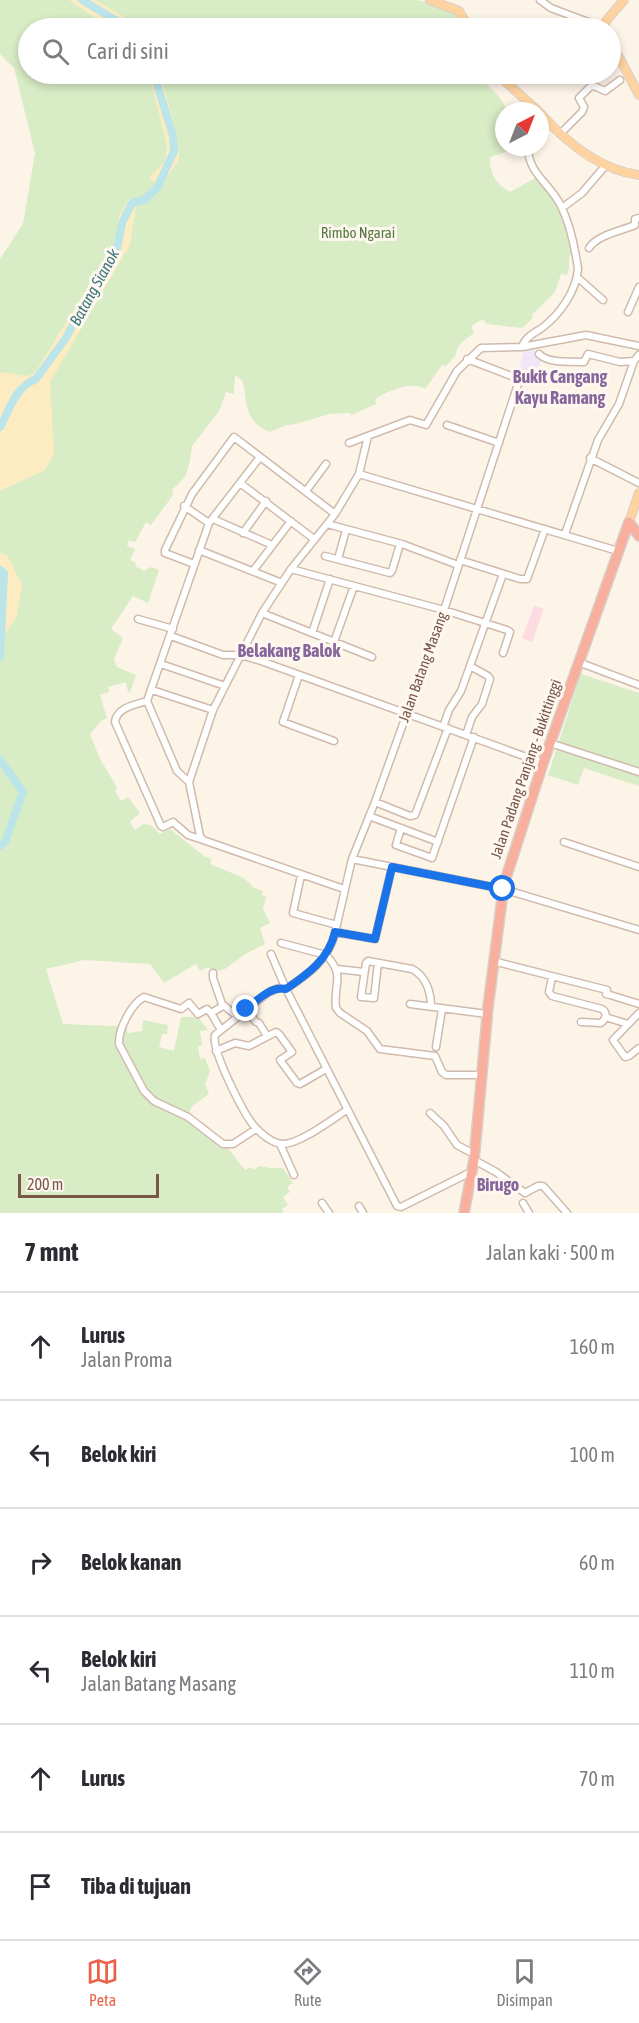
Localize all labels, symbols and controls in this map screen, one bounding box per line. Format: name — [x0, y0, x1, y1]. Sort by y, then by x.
search box — [18, 18, 621, 84]
icon: search — [39, 35, 72, 68]
text: Cari di sini — [87, 38, 169, 64]
north arrow — [495, 102, 549, 156]
park label: Rimbo Ngarai — [321, 224, 395, 241]
water label: Batang Sianok — [66, 245, 124, 329]
district label: Bukit Cangang Kayu Ramang — [513, 366, 607, 408]
street label: Jalan Batang Masang — [395, 609, 451, 724]
district label: Belakang Balok — [238, 640, 342, 661]
street label: Jalan Padang Panjang - Bukittinggi — [487, 677, 564, 861]
route start — [489, 875, 515, 901]
route end — [232, 995, 258, 1021]
scale bar — [18, 1171, 159, 1198]
district label: Birugo — [477, 1174, 519, 1195]
text: 200 m — [27, 1175, 63, 1193]
text: 7 mnt — [24, 1237, 79, 1267]
text: Jalan kaki · 500 m — [486, 1241, 615, 1264]
text: Lurus — [81, 1322, 125, 1348]
icon: ahead — [24, 1330, 57, 1363]
text: 160 m — [570, 1335, 615, 1358]
text: Jalan Proma — [81, 1348, 173, 1371]
icon: left — [24, 1438, 57, 1471]
text: Belok kiri — [81, 1441, 156, 1467]
text: 100 m — [570, 1443, 615, 1466]
icon: right — [24, 1546, 57, 1579]
text: Belok kanan — [81, 1549, 182, 1575]
text: 60 m — [579, 1551, 615, 1574]
text: Belok kiri — [81, 1646, 156, 1672]
icon: left — [24, 1654, 57, 1687]
text: 110 m — [570, 1659, 615, 1682]
text: Jalan Batang Masang — [81, 1672, 236, 1695]
icon: ahead — [24, 1762, 57, 1795]
text: Lurus — [81, 1765, 125, 1791]
text: 70 m — [579, 1767, 615, 1790]
icon: arrive — [24, 1870, 57, 1903]
text: Tiba di tujuan — [81, 1873, 191, 1899]
tab: Peta — [86, 1955, 119, 2009]
tab: Rute — [291, 1955, 324, 2009]
tab: Disimpan — [497, 1955, 553, 2009]

